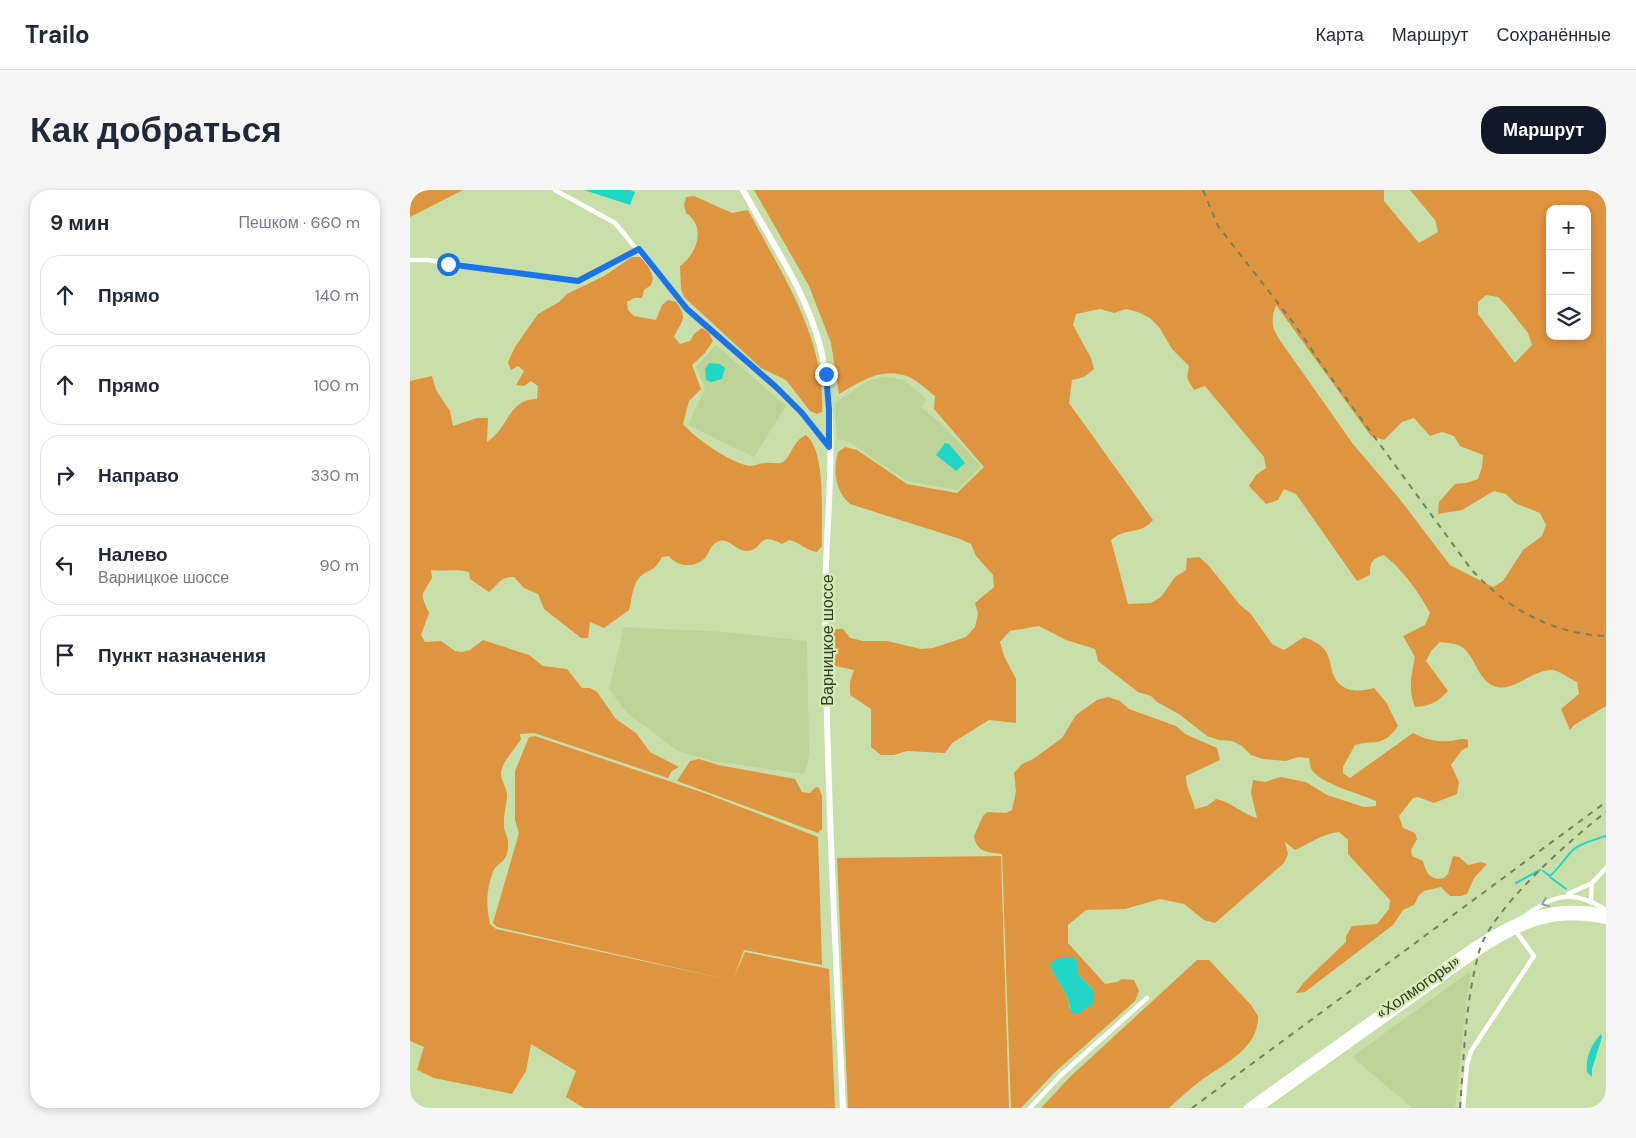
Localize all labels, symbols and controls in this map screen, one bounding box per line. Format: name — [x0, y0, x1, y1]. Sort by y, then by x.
text: Trailo — [25, 19, 90, 50]
text: Карта — [1316, 23, 1364, 47]
text: Маршрут — [1392, 23, 1468, 47]
text: Сохранённые — [1496, 23, 1611, 47]
button: Маршрут — [1481, 106, 1606, 154]
text: Как добраться — [30, 107, 282, 153]
map controls — [1546, 205, 1591, 340]
button: + — [1546, 205, 1591, 250]
text: 9 мин — [50, 209, 109, 237]
text: Пешком · 660 m — [238, 212, 360, 233]
button: − — [1546, 250, 1591, 295]
route start — [437, 253, 460, 276]
icon: ahead — [51, 281, 79, 309]
text: Прямо — [98, 283, 160, 308]
text: 140 m — [315, 285, 359, 306]
button: layers — [1546, 295, 1591, 340]
route end — [815, 363, 838, 386]
icon: ahead — [51, 371, 79, 399]
text: Прямо — [98, 373, 160, 398]
text: 100 m — [314, 375, 359, 396]
icon: right — [51, 461, 79, 489]
text: Направо — [98, 463, 179, 488]
text: 330 m — [311, 465, 359, 486]
text: Налево — [98, 542, 168, 567]
icon: left — [51, 551, 79, 579]
text: 90 m — [319, 555, 359, 576]
text: Варницкое шоссе — [98, 567, 229, 588]
street label: Варницкое шоссе — [817, 574, 838, 706]
icon: arrive — [51, 641, 79, 669]
text: Пункт назначения — [98, 643, 266, 668]
one-way arrow — [1541, 897, 1550, 908]
street label: «Холмогоры» — [1372, 950, 1464, 1024]

